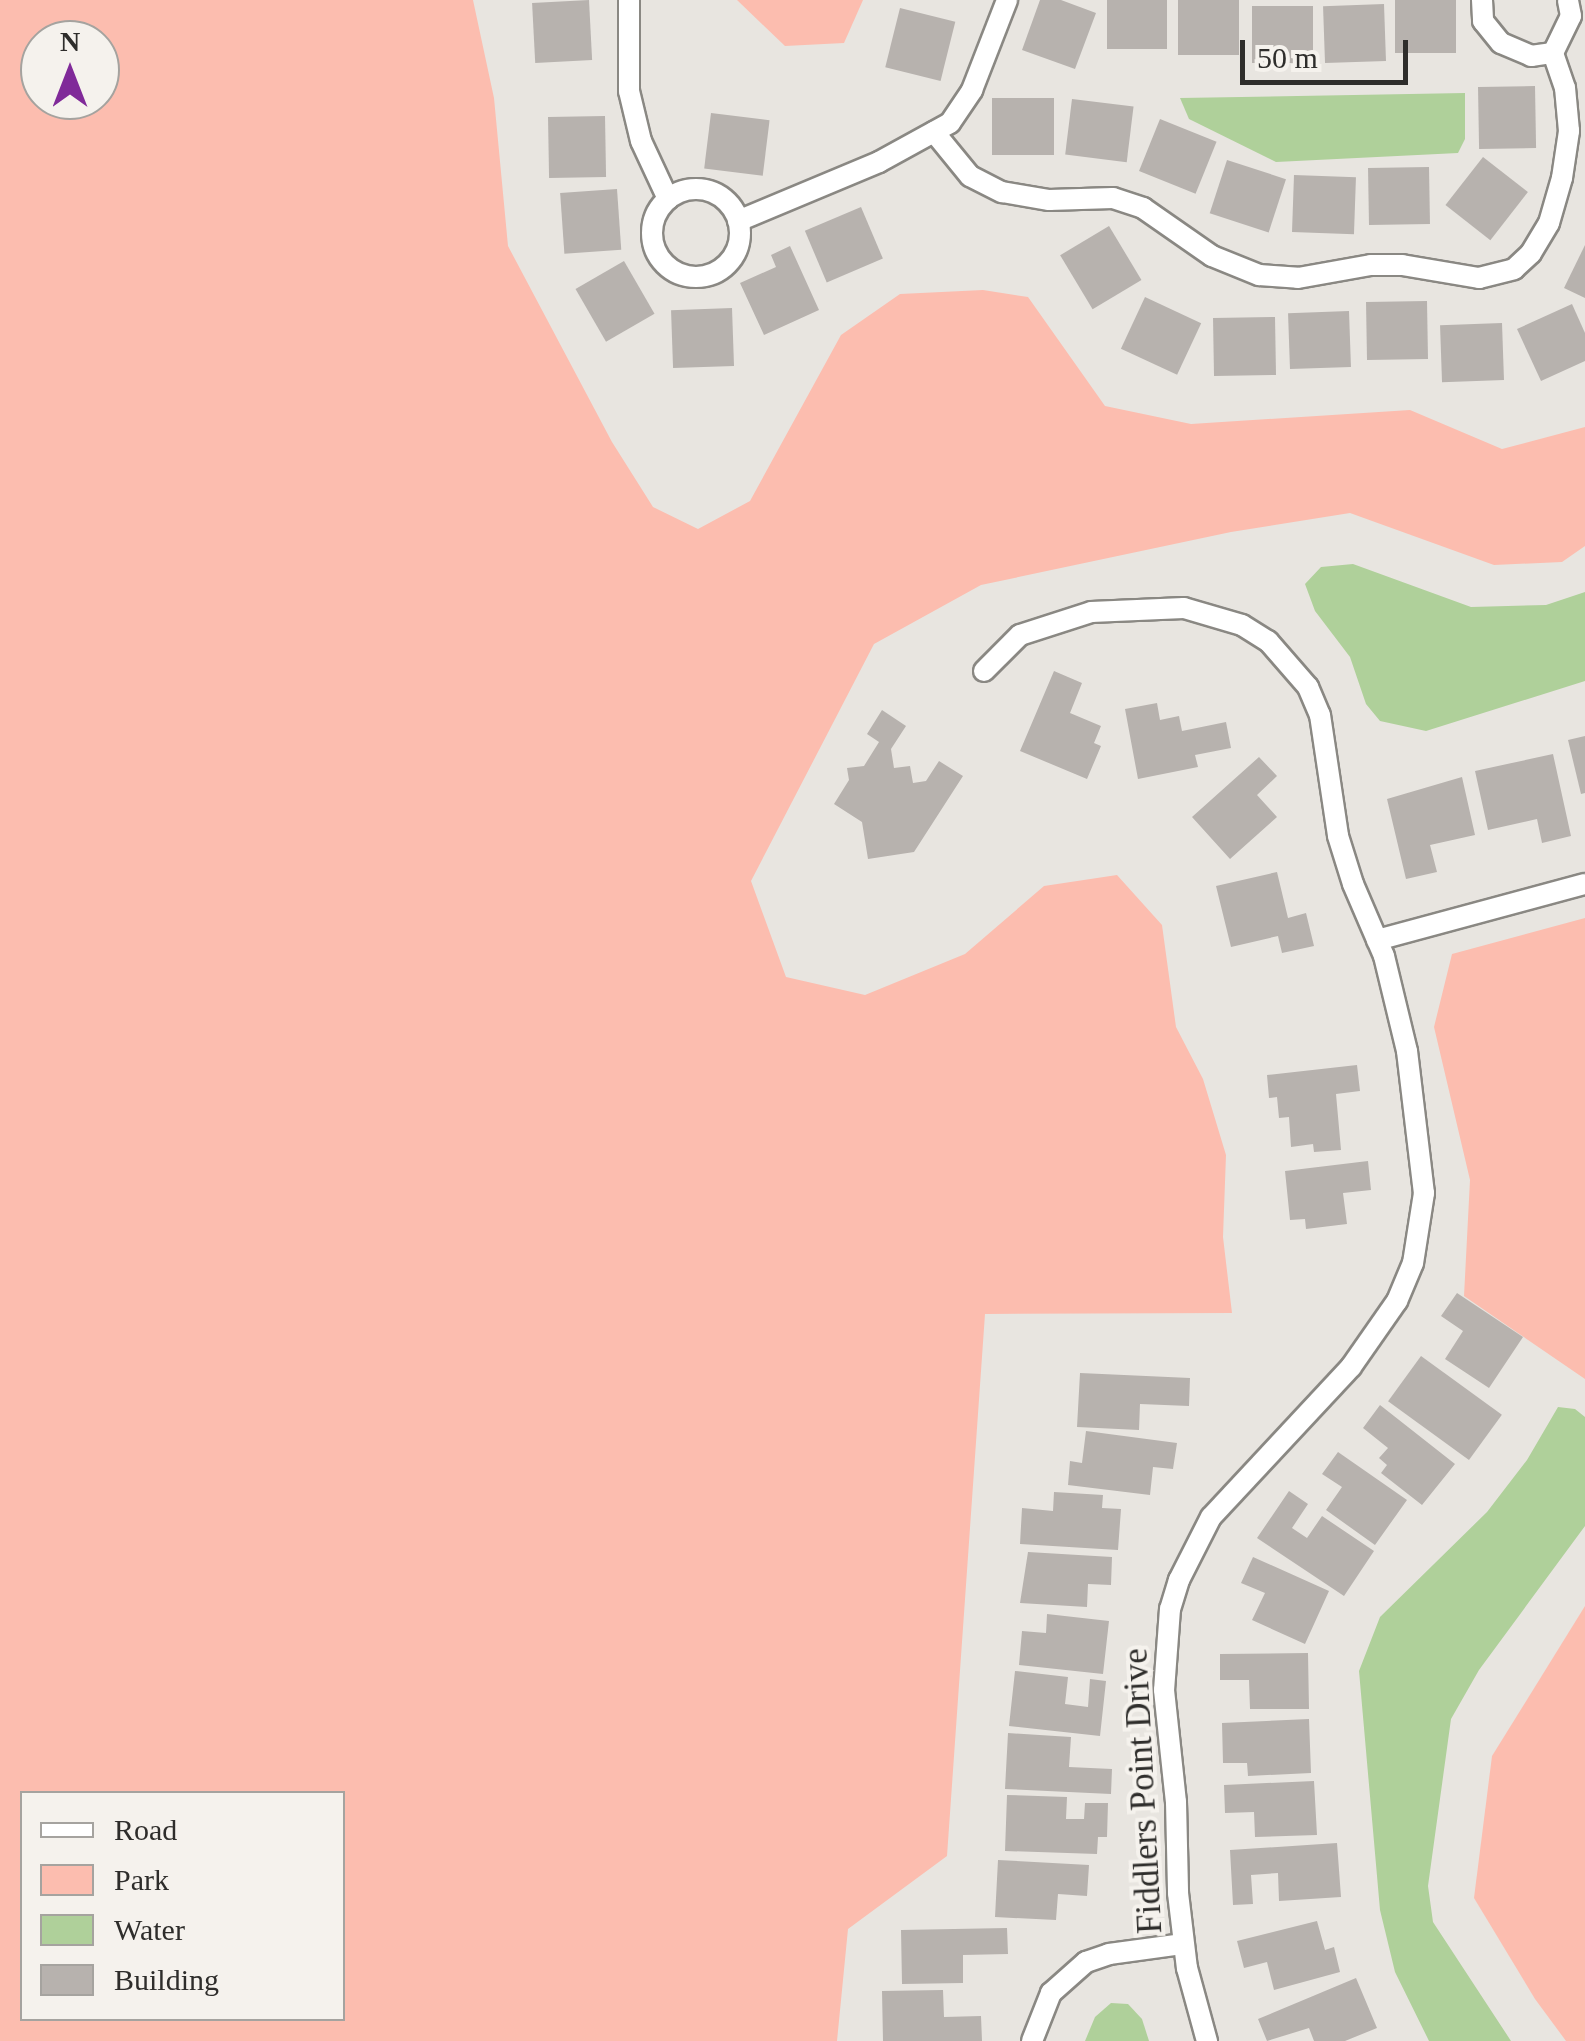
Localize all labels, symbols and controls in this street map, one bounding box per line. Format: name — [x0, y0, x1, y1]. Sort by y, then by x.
north arrow — [20, 20, 120, 120]
scale bar — [1245, 20, 1412, 82]
text: N — [60, 26, 80, 57]
text: 50 m — [1257, 41, 1318, 74]
street label: Fiddlers Point Drive — [1115, 1647, 1171, 1935]
legend — [20, 1791, 345, 2021]
text: Road — [114, 1813, 177, 1846]
text: Park — [114, 1863, 169, 1896]
text: Water — [114, 1913, 185, 1946]
text: Building — [114, 1963, 219, 1996]

